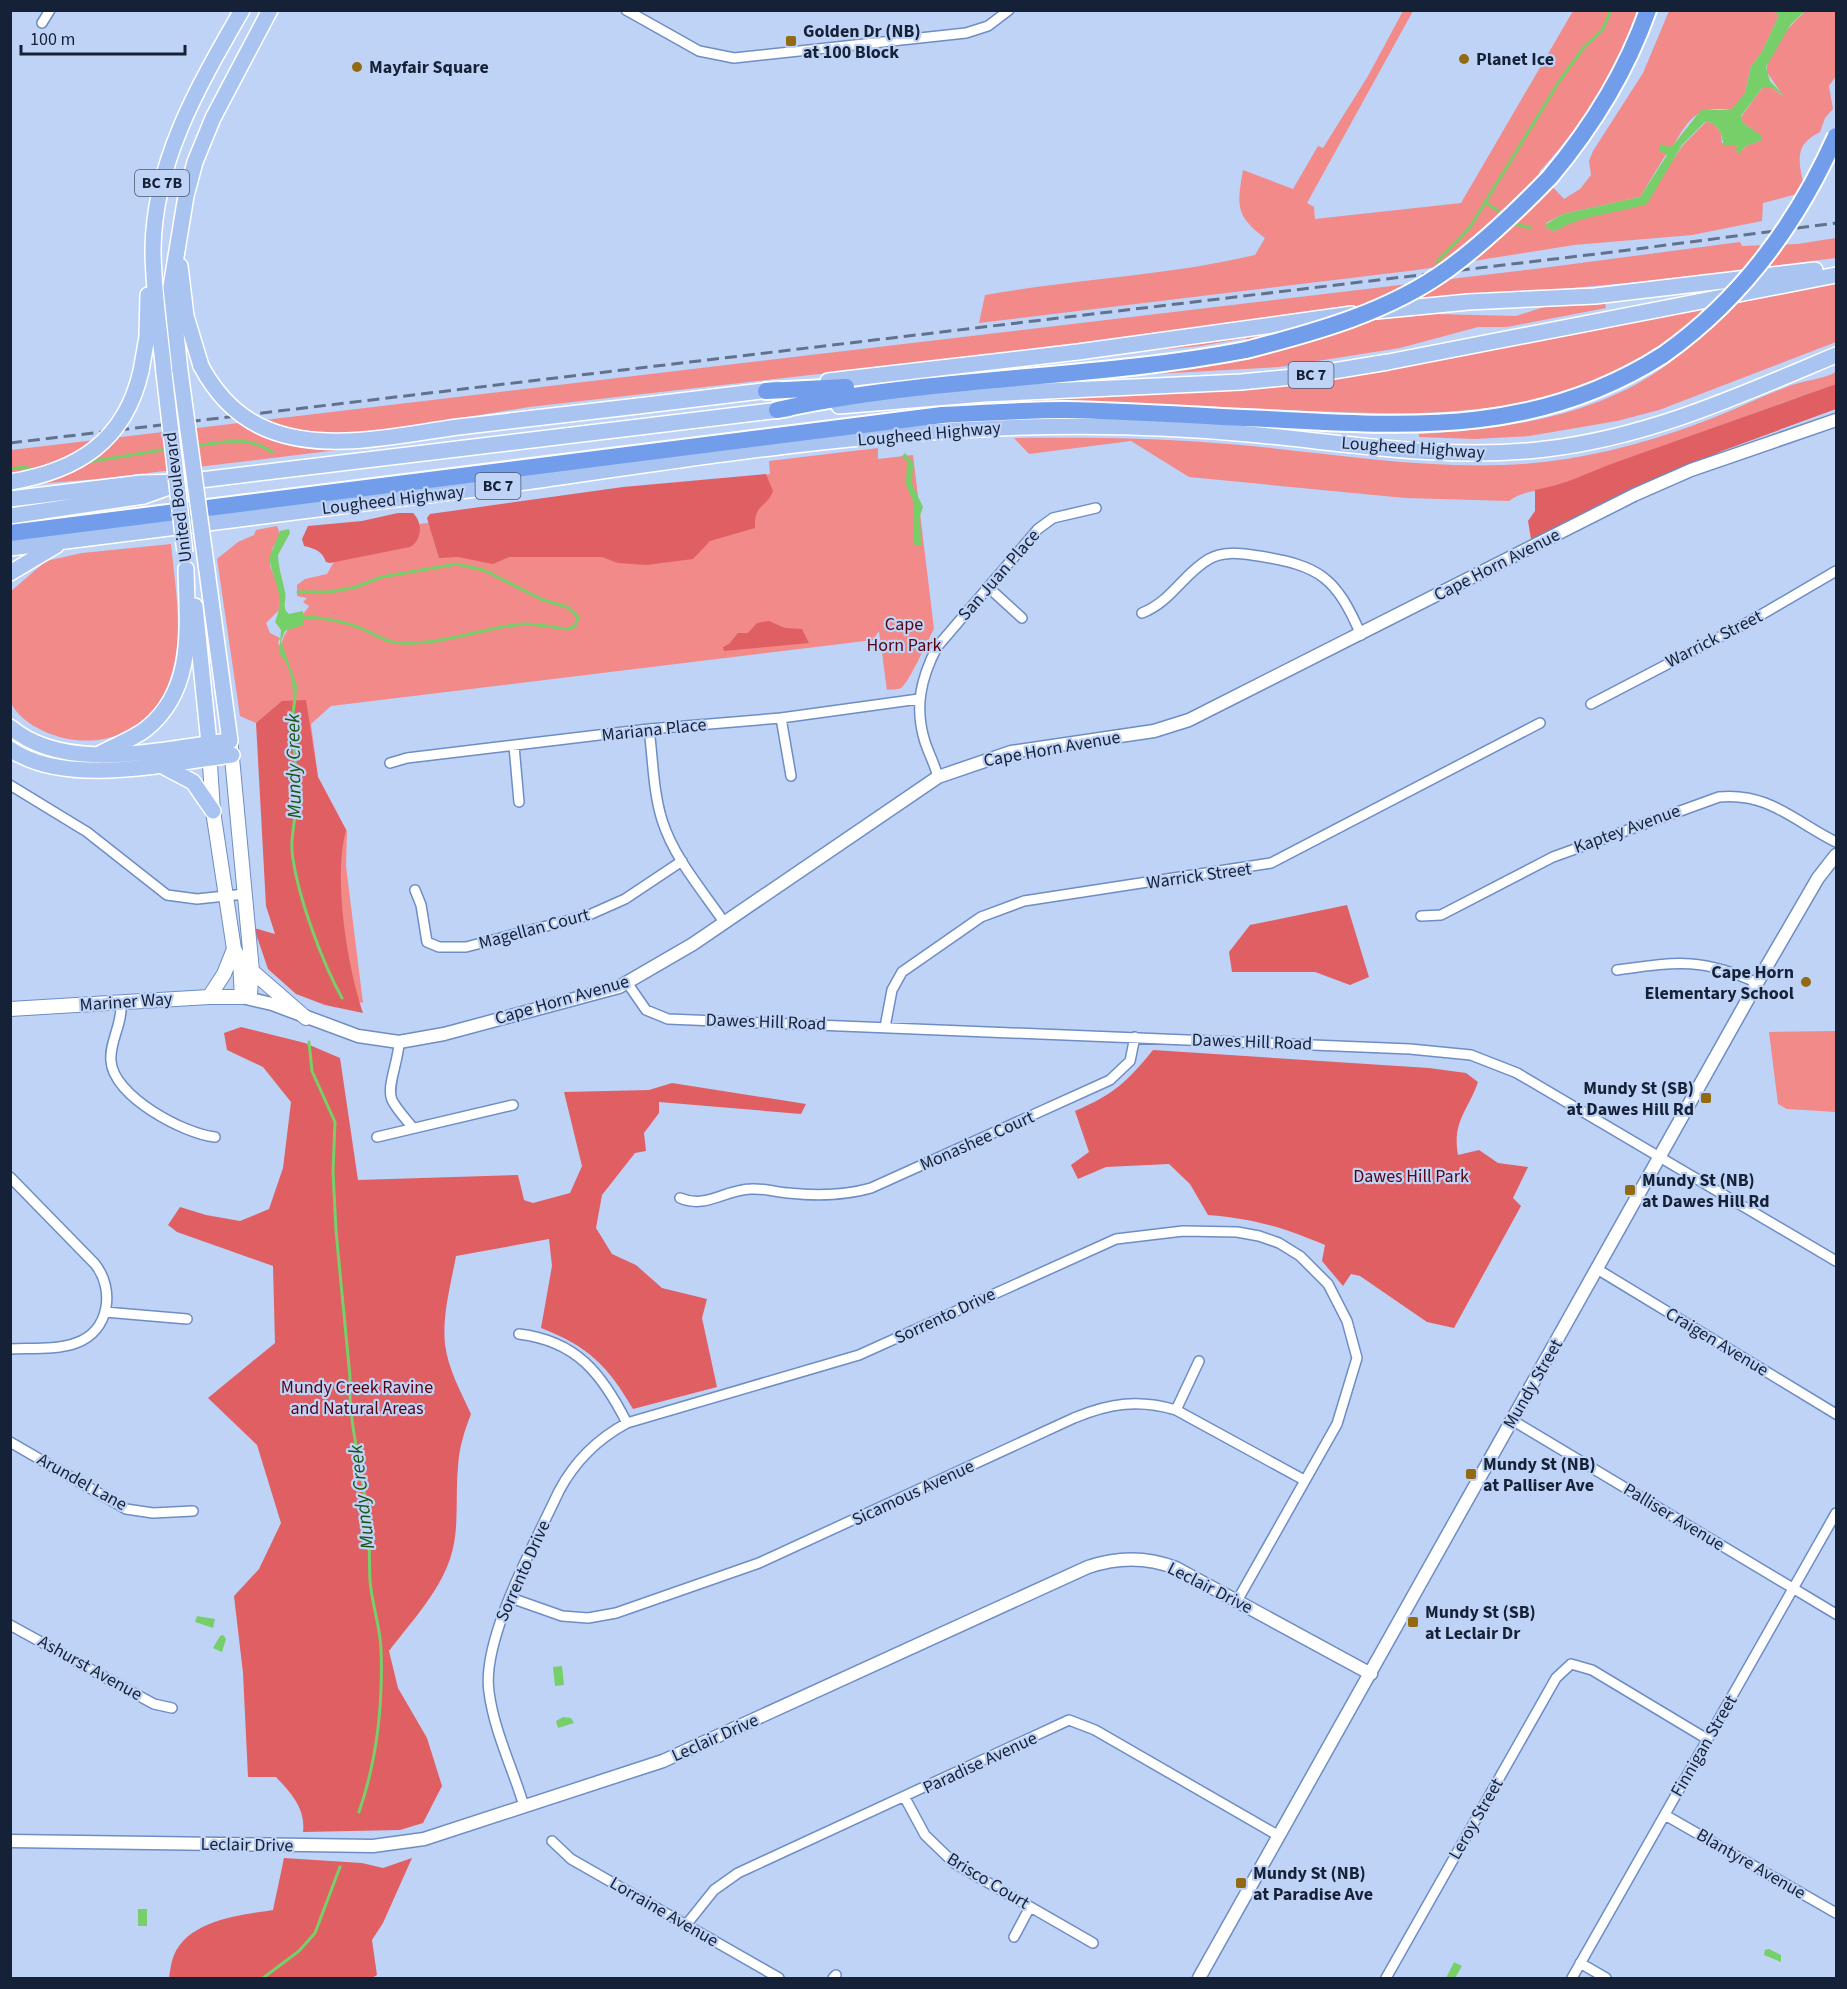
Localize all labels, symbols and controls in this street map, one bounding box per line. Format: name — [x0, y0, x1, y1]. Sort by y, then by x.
scale bar — [21, 18, 184, 56]
place label: Golden Dr (NB) at 100 Block — [803, 19, 921, 65]
text: 100 m — [30, 27, 75, 52]
marker: Golden Dr (NB) at 100 Block — [784, 34, 798, 48]
place label: Planet Ice — [1476, 47, 1554, 72]
marker: Planet Ice — [1457, 52, 1471, 66]
place label: Mayfair Square — [369, 55, 489, 80]
marker: Mayfair Square — [350, 60, 364, 74]
road number: BC 7B — [135, 170, 189, 196]
road number: BC 7 — [1288, 362, 1334, 388]
street label: Lougheed Highway — [856, 415, 1002, 453]
street label: United Boulevard — [158, 430, 198, 564]
street label: Lougheed Highway — [1340, 431, 1486, 466]
road number: BC 7 — [476, 473, 520, 499]
street label: Lougheed Highway — [320, 479, 466, 521]
street label: Cape Horn Avenue — [1430, 522, 1564, 608]
street label: San Juan Place — [952, 524, 1046, 626]
street label: Warrick Street — [1661, 604, 1767, 674]
park label: Cape Horn Park — [867, 612, 942, 658]
street label: Mariana Place — [600, 712, 708, 748]
water label: Mundy Creek — [279, 713, 309, 819]
street label: Cape Horn Avenue — [982, 725, 1122, 773]
street label: Kaptey Avenue — [1570, 798, 1684, 860]
street label: Warrick Street — [1145, 856, 1253, 896]
street label: Magellan Court — [476, 902, 592, 956]
place label: Cape Horn Elementary School — [1644, 960, 1794, 1006]
street label: Cape Horn Avenue — [492, 969, 632, 1031]
marker: Cape Horn Elementary School — [1799, 975, 1813, 989]
street label: Mariner Way — [79, 986, 174, 1018]
street label: Dawes Hill Road — [705, 1007, 827, 1037]
street label: Dawes Hill Road — [1191, 1027, 1313, 1057]
place label: Mundy St (SB) at Dawes Hill Rd — [1567, 1076, 1694, 1122]
marker: Mundy St (SB) at Dawes Hill Rd — [1699, 1091, 1713, 1105]
street label: Monashee Court — [916, 1105, 1038, 1177]
park label: Dawes Hill Park — [1353, 1164, 1469, 1189]
place label: Mundy St (NB) at Dawes Hill Rd — [1642, 1168, 1769, 1214]
marker: Mundy St (NB) at Dawes Hill Rd — [1623, 1183, 1637, 1197]
street label: Sorrento Drive — [890, 1282, 1000, 1350]
street label: Craigen Avenue — [1661, 1301, 1773, 1383]
street label: Mundy Street — [1497, 1335, 1569, 1433]
park label: Mundy Creek Ravine and Natural Areas — [281, 1375, 433, 1421]
water label: Mundy Creek — [342, 1443, 382, 1551]
street label: Arundel Lane — [32, 1447, 132, 1517]
place label: Mundy St (NB) at Palliser Ave — [1483, 1452, 1596, 1498]
street label: Sicamous Avenue — [848, 1454, 978, 1532]
marker: Mundy St (NB) at Palliser Ave — [1464, 1467, 1478, 1481]
street label: Palliser Avenue — [1619, 1477, 1729, 1557]
street label: Sorrento Drive — [489, 1516, 557, 1626]
street label: Leclair Drive — [1163, 1556, 1257, 1620]
place label: Mundy St (SB) at Leclair Dr — [1425, 1600, 1536, 1646]
marker: Mundy St (SB) at Leclair Dr — [1406, 1615, 1420, 1629]
street label: Ashurst Avenue — [33, 1629, 147, 1707]
street label: Finnigan Street — [1665, 1690, 1743, 1802]
street label: Leclair Drive — [668, 1708, 762, 1768]
street label: Paradise Avenue — [919, 1726, 1041, 1800]
street label: Leroy Street — [1443, 1774, 1509, 1864]
street label: Blantyre Avenue — [1692, 1823, 1810, 1906]
street label: Leclair Drive — [200, 1832, 294, 1858]
street label: Brisco Court — [942, 1847, 1034, 1915]
place label: Mundy St (NB) at Paradise Ave — [1253, 1861, 1373, 1907]
street label: Lorraine Avenue — [605, 1871, 723, 1953]
marker: Mundy St (NB) at Paradise Ave — [1234, 1876, 1248, 1890]

